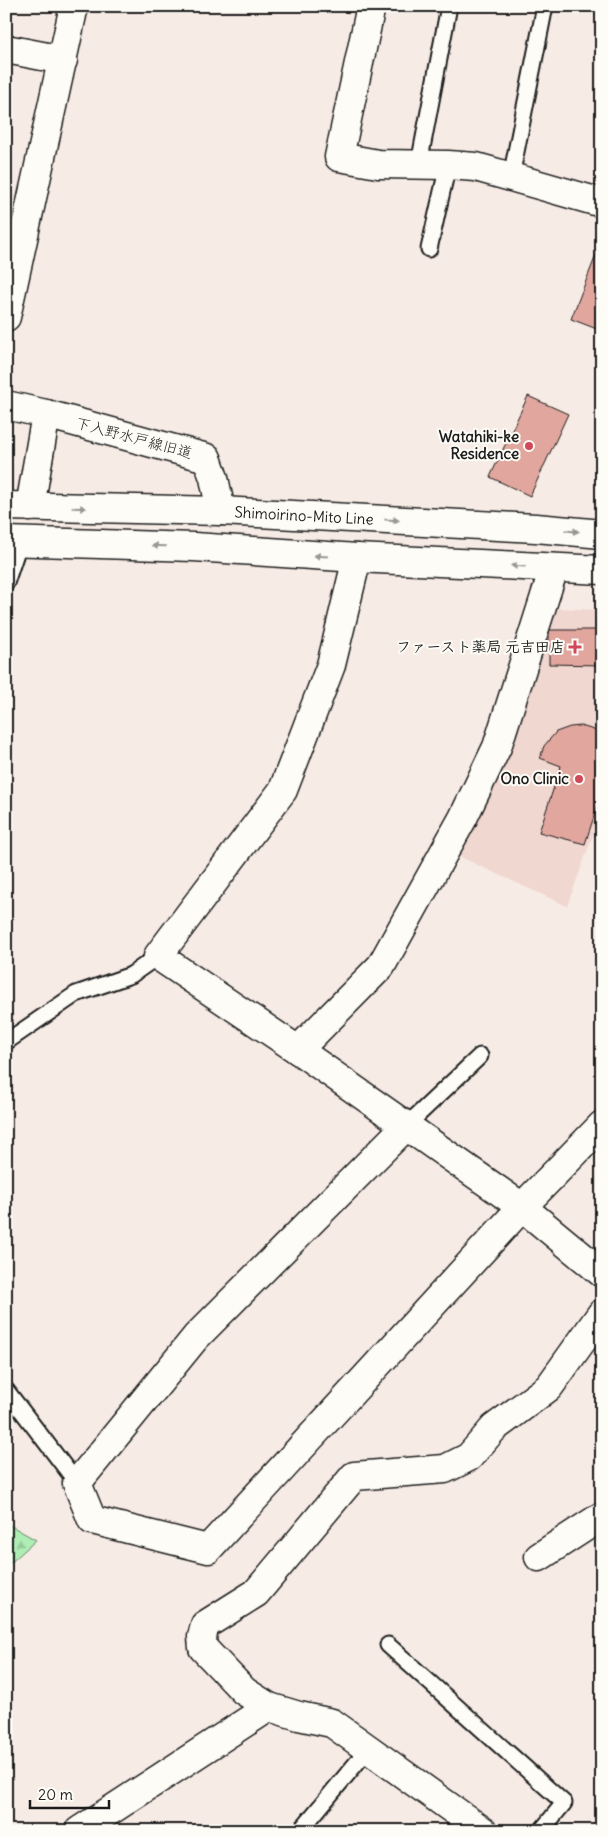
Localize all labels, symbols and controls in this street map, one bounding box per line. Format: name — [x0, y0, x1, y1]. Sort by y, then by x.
street label: 下入野水戸線旧道 — [74, 413, 195, 462]
place label: Watahiki-ke Residence — [439, 427, 519, 463]
marker: Watahiki-ke Residence — [523, 440, 535, 452]
street label: Shimoirino-Mito Line — [234, 502, 374, 529]
one-way arrow — [71, 504, 87, 512]
one-way arrow — [384, 517, 400, 525]
one-way arrow — [564, 528, 580, 536]
one-way arrow — [150, 542, 166, 550]
one-way arrow — [313, 551, 329, 559]
one-way arrow — [510, 562, 526, 570]
place label: ファースト薬局 元吉田店 — [396, 637, 565, 656]
marker: ファースト薬局 元吉田店 — [569, 641, 581, 653]
place label: Ono Clinic — [500, 769, 569, 788]
marker: Ono Clinic — [573, 773, 585, 785]
scale bar — [30, 1777, 109, 1809]
text: 20 m — [38, 1785, 73, 1804]

